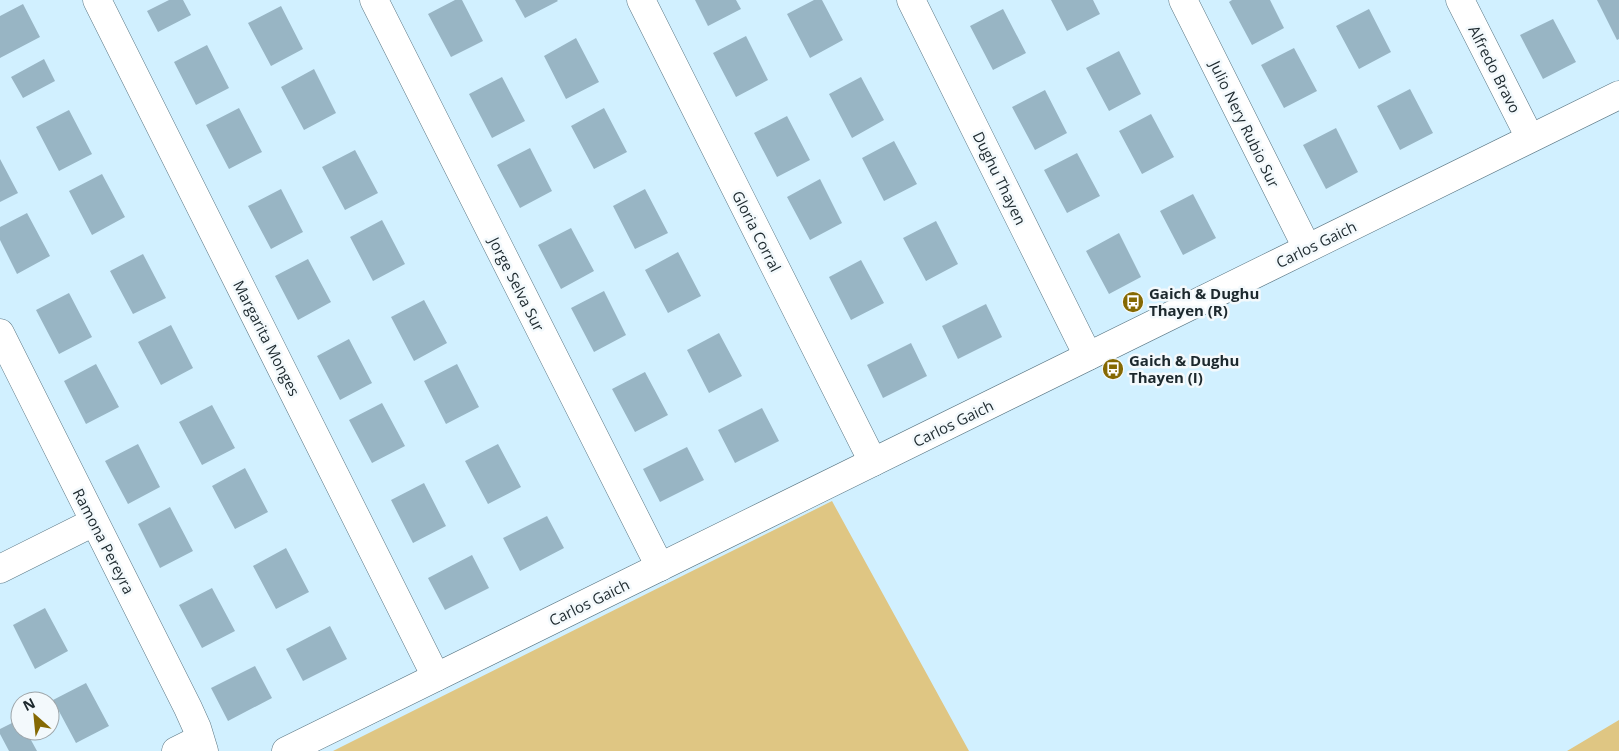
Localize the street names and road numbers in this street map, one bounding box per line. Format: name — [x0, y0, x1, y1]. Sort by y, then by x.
street label: Alfredo Bravo — [1464, 22, 1526, 116]
street label: Julio Nery Rubio Sur — [1205, 55, 1284, 191]
street label: Dughu Thayen — [969, 128, 1031, 228]
street label: Gloria Corral — [728, 187, 786, 275]
street label: Carlos Gaich — [1272, 216, 1360, 272]
street label: Jorge Selva Sur — [484, 232, 549, 335]
street label: Margarita Monges — [229, 277, 305, 399]
street label: Carlos Gaich — [909, 395, 997, 451]
street label: Ramona Pereyra — [69, 485, 139, 597]
street label: Carlos Gaich — [545, 574, 633, 630]

